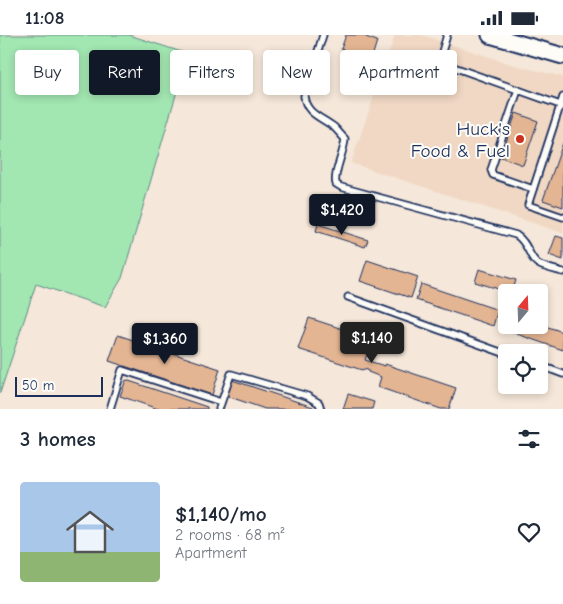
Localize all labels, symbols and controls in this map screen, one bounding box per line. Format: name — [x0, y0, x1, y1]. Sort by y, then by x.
text: 11:08 — [25, 7, 64, 29]
chip: Buy — [15, 50, 79, 95]
chip: Rent — [89, 50, 160, 95]
chip: Filters — [170, 50, 253, 95]
chip: New — [263, 50, 330, 95]
chip: Apartment — [340, 50, 457, 95]
place label: Huck's Food & Fuel — [411, 118, 510, 162]
marker: Huck's Food & Fuel — [514, 133, 526, 145]
pin: $1,420 — [301, 193, 383, 236]
text: $1,420 — [320, 201, 364, 219]
north arrow — [498, 284, 548, 334]
map controls — [498, 284, 548, 394]
pin: $1,140 — [331, 321, 413, 364]
pin: $1,360 — [124, 323, 206, 365]
text: $1,140 — [351, 329, 393, 347]
text: $1,360 — [143, 330, 187, 348]
button: locate — [498, 344, 548, 394]
scale bar — [15, 374, 102, 397]
text: 50 m — [22, 377, 54, 394]
icon: filters — [515, 425, 543, 453]
text: 3 homes — [20, 427, 96, 451]
icon: home — [60, 502, 120, 562]
text: $1,140/mo — [175, 502, 267, 526]
icon: heart — [515, 518, 543, 546]
text: 2 rooms · 68 m² — [175, 526, 285, 544]
text: Apartment — [175, 544, 247, 562]

